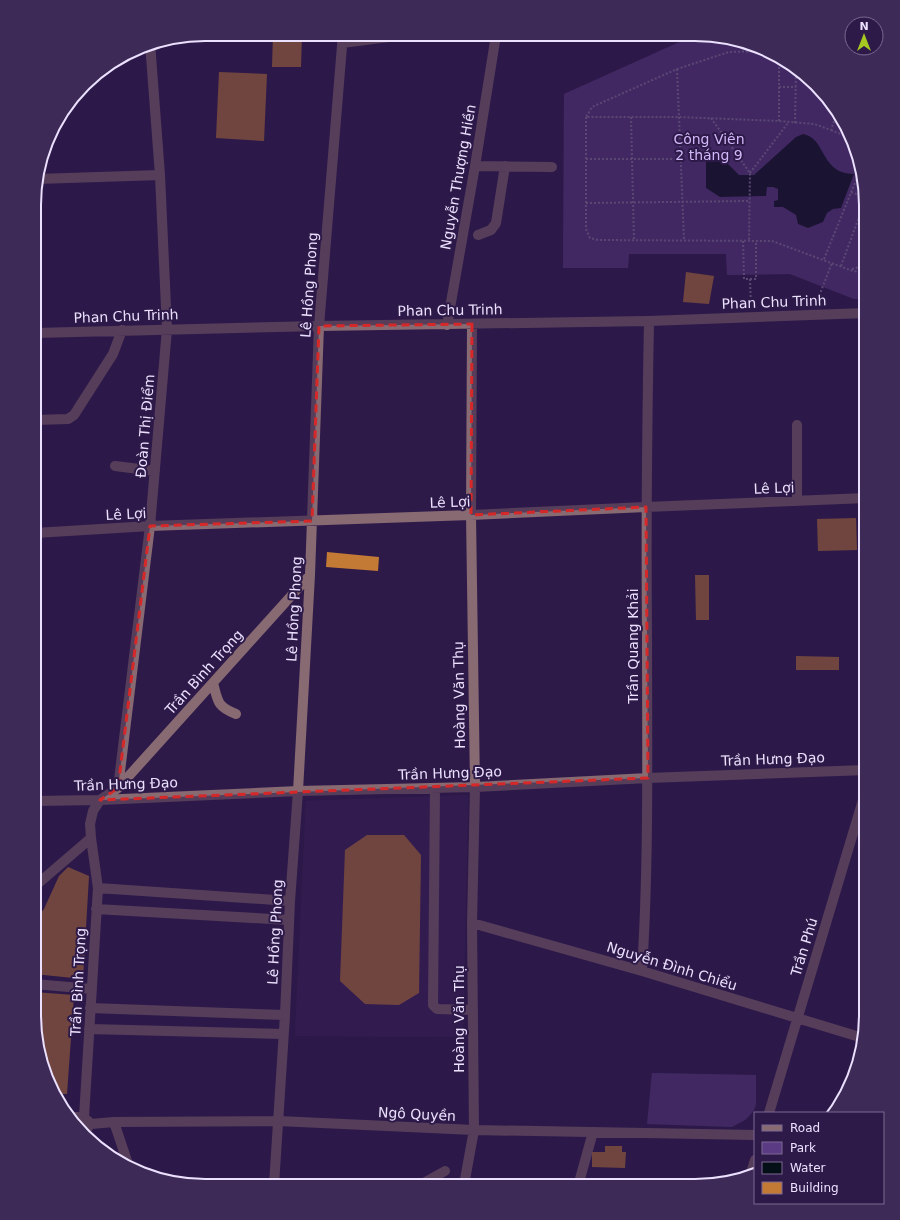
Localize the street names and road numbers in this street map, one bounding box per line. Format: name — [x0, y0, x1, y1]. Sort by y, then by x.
street label: Nguyễn Thượng Hiền — [437, 103, 479, 251]
street label: Lê Hồng Phong — [297, 232, 321, 338]
street label: Phan Chu Trinh — [721, 292, 827, 312]
street label: Phan Chu Trinh — [397, 301, 503, 319]
street label: Phan Chu Trinh — [73, 306, 179, 326]
street label: Đoàn Thị Điểm — [132, 373, 158, 479]
street label: Lê Lợi — [753, 479, 795, 497]
street label: Lê Lợi — [429, 493, 471, 511]
street label: Lê Lợi — [105, 505, 147, 523]
street label: Lê Hồng Phong — [283, 556, 305, 662]
street label: Trần Quang Khải — [625, 588, 641, 705]
street label: Trần Bình Trọng — [161, 626, 246, 718]
street label: Hoàng Văn Thụ — [450, 641, 468, 749]
street label: Trần Hưng Đạo — [720, 749, 825, 769]
street label: Trần Hưng Đạo — [397, 763, 502, 783]
street label: Trần Hưng Đạo — [73, 774, 178, 794]
street label: Lê Hồng Phong — [264, 879, 286, 985]
street label: Trần Phú — [787, 916, 820, 979]
street label: Trần Bình Trọng — [67, 927, 89, 1038]
street label: Nguyễn Đình Chiểu — [605, 939, 739, 993]
street label: Hoàng Văn Thụ — [451, 965, 467, 1073]
street label: Ngô Quyền — [378, 1104, 456, 1124]

